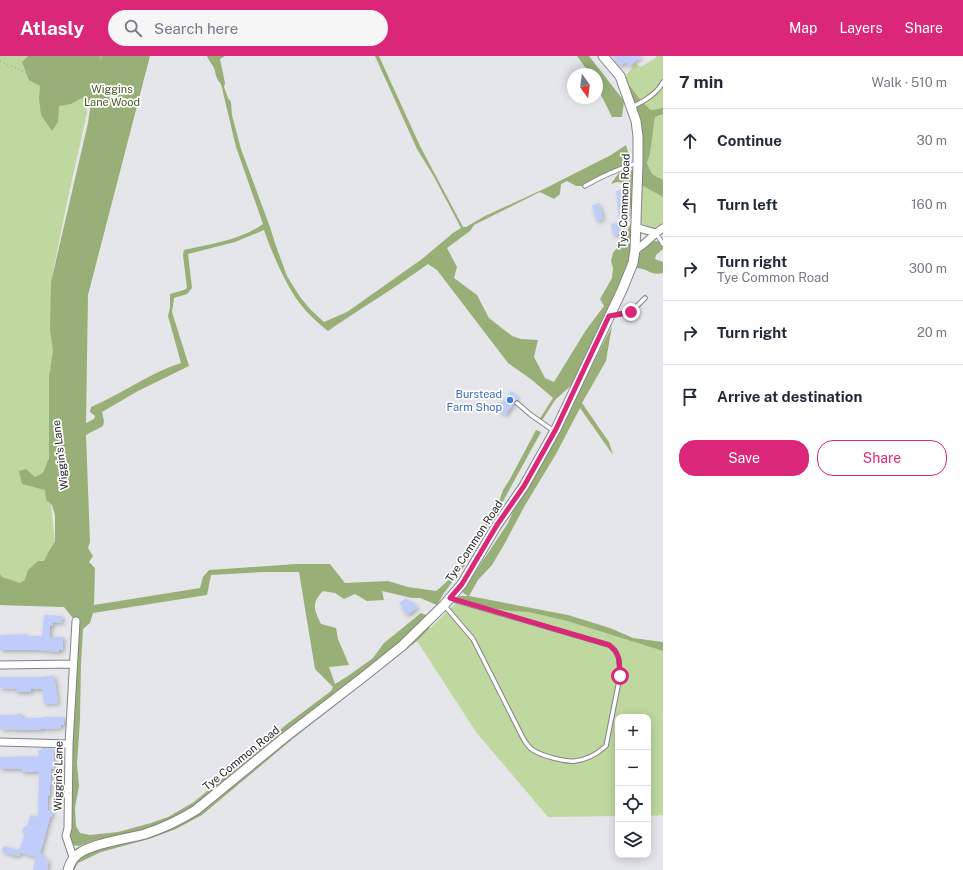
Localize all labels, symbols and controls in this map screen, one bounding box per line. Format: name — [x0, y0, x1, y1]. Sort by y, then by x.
search box — [108, 10, 388, 46]
text: Atlasly — [20, 17, 84, 39]
icon: search — [122, 17, 144, 39]
text: Search here — [154, 20, 238, 37]
text: Map — [789, 20, 817, 36]
text: Layers — [839, 20, 883, 36]
text: Share — [905, 20, 943, 36]
north arrow — [567, 68, 603, 104]
text: 7 min — [679, 72, 723, 92]
text: Walk · 510 m — [872, 75, 947, 90]
park label: Wiggins Lane Wood — [84, 83, 140, 108]
icon: ahead — [679, 130, 701, 152]
text: Continue — [717, 132, 782, 149]
text: 30 m — [917, 133, 947, 148]
street label: Tye Common Road — [616, 153, 632, 249]
icon: left — [679, 194, 701, 216]
text: Turn left — [717, 196, 778, 213]
text: 160 m — [911, 197, 947, 212]
text: Turn right — [717, 253, 787, 270]
icon: right — [679, 258, 701, 280]
text: 300 m — [909, 261, 947, 276]
text: Tye Common Road — [717, 270, 829, 285]
route end — [622, 303, 640, 321]
icon: right — [679, 322, 701, 344]
text: Turn right — [717, 324, 787, 341]
text: 20 m — [917, 325, 947, 340]
icon: arrive — [679, 386, 701, 408]
place label: Burstead Farm Shop — [447, 388, 502, 413]
text: Arrive at destination — [717, 388, 862, 405]
marker: Burstead Farm Shop — [505, 395, 515, 405]
street label: Wiggin's Lane — [50, 419, 70, 491]
button: Save — [679, 440, 809, 476]
button: Share — [817, 440, 947, 476]
street label: Tye Common Road — [443, 498, 505, 584]
route start — [611, 667, 629, 685]
map controls — [615, 714, 651, 858]
button: + — [615, 714, 651, 750]
street label: Tye Common Road — [200, 724, 282, 792]
street label: Wiggin's Lane — [51, 741, 65, 811]
button: − — [615, 750, 651, 786]
button: locate — [615, 786, 651, 822]
button: layers — [615, 822, 651, 858]

